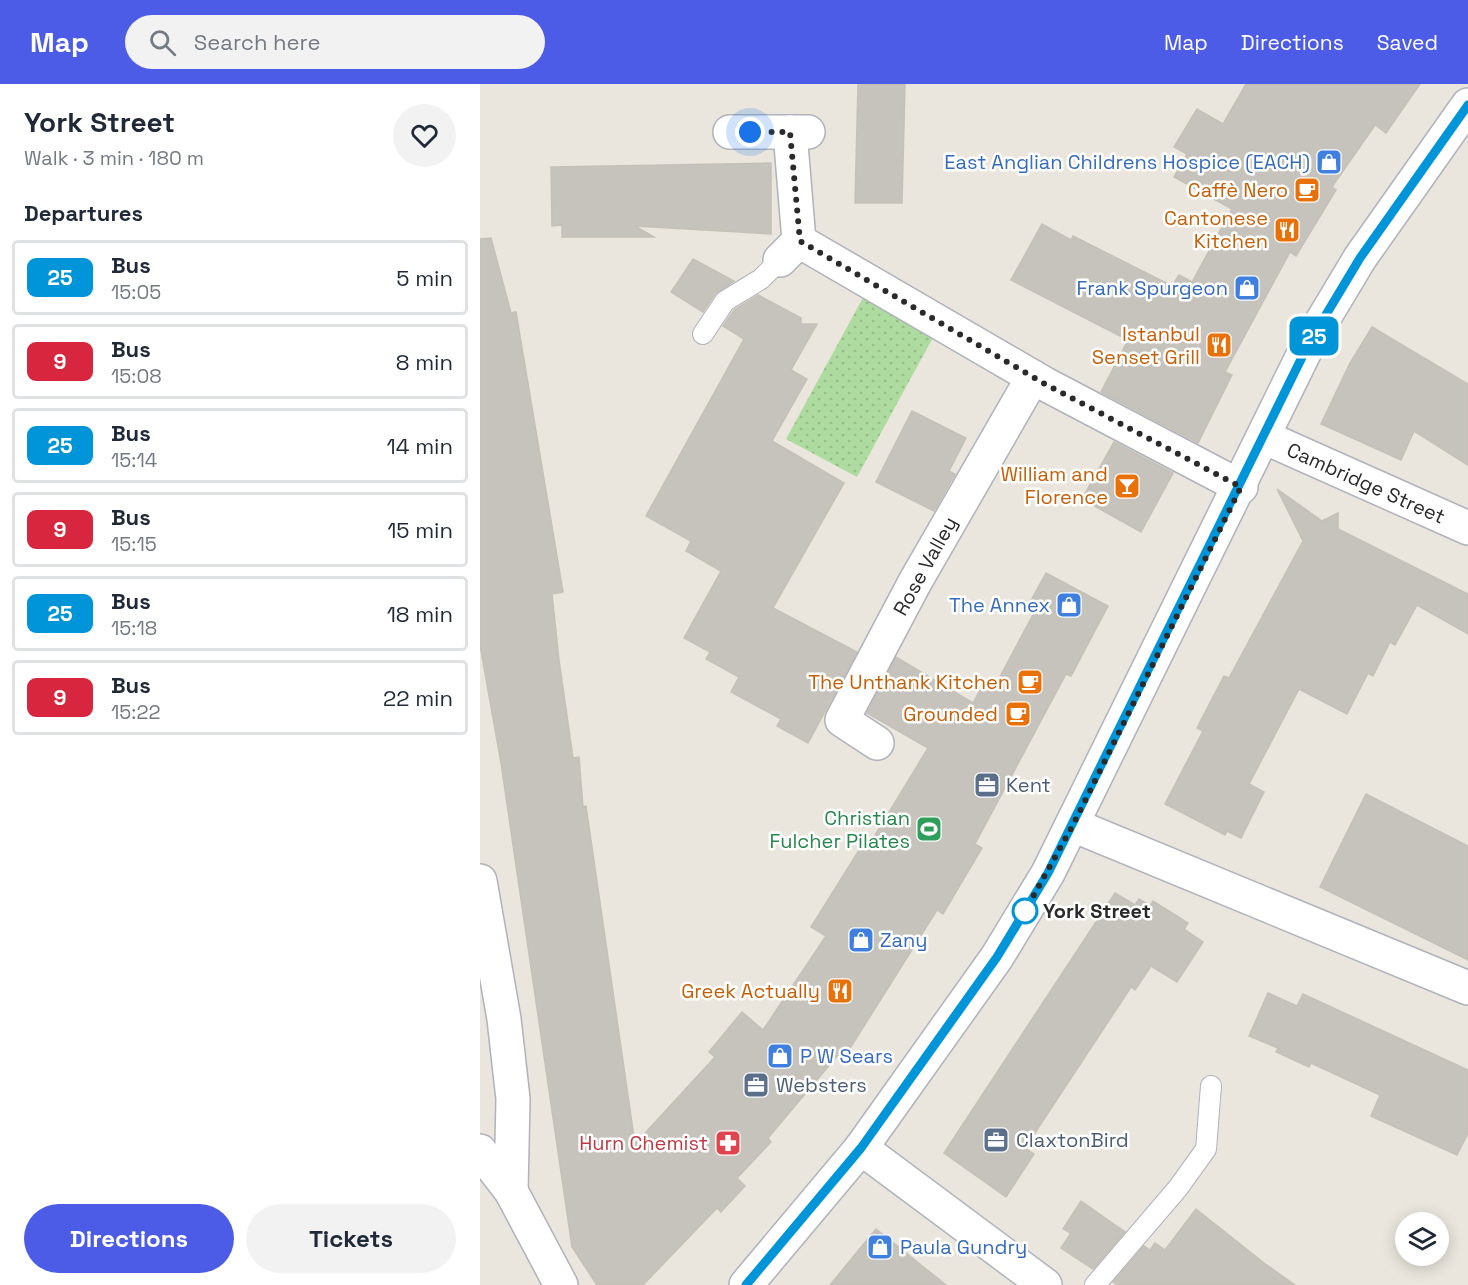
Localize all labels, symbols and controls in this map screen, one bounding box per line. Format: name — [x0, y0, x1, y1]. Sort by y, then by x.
search box — [125, 15, 545, 69]
text: Map — [30, 24, 89, 60]
icon: search — [146, 26, 179, 59]
text: Search here — [194, 28, 321, 56]
text: Map — [1164, 29, 1208, 56]
text: Directions — [1241, 29, 1344, 56]
text: Saved — [1377, 29, 1438, 56]
text: York Street — [24, 104, 175, 140]
button: heart — [393, 104, 456, 167]
your location — [735, 117, 765, 147]
text: Walk · 3 min · 180 m — [24, 145, 204, 171]
shop icon: East Anglian Childrens Hospice (EACH) — [1314, 147, 1344, 177]
place label: East Anglian Childrens Hospice (EACH) — [944, 149, 1310, 175]
cafe icon: Caffè Nero — [1292, 175, 1322, 205]
place label: Caffè Nero — [1188, 177, 1288, 203]
text: Departures — [24, 199, 143, 227]
place label: Cantonese Kitchen — [1164, 205, 1268, 254]
restaurant icon: Cantonese Kitchen — [1272, 215, 1302, 245]
text: Bus — [111, 251, 151, 279]
text: 25 — [47, 264, 73, 291]
text: 5 min — [396, 264, 453, 292]
shop icon: Frank Spurgeon — [1232, 273, 1262, 303]
place label: Frank Spurgeon — [1076, 275, 1228, 301]
text: 15:05 — [111, 279, 161, 305]
line badge: 25 — [1287, 316, 1341, 356]
place label: Istanbul Senset Grill — [1092, 321, 1200, 370]
text: 25 — [1301, 323, 1327, 350]
restaurant icon: Istanbul Senset Grill — [1204, 330, 1234, 360]
text: Bus — [111, 335, 151, 363]
text: 9 — [54, 348, 66, 375]
text: 8 min — [396, 348, 453, 376]
text: 15:08 — [111, 363, 162, 389]
text: Bus — [111, 419, 151, 447]
text: 25 — [47, 432, 73, 459]
text: 14 min — [387, 432, 453, 460]
street label: Cambridge Street — [1283, 436, 1449, 530]
text: 15:14 — [111, 447, 157, 473]
place label: William and Florence — [1000, 461, 1108, 510]
bar icon: William and Florence — [1112, 471, 1142, 501]
text: Bus — [111, 503, 151, 531]
street label: Rose Valley — [887, 512, 963, 620]
text: 9 — [54, 516, 66, 543]
text: 15 min — [387, 516, 453, 544]
text: 15:15 — [111, 531, 157, 557]
text: Bus — [111, 587, 151, 615]
shop icon: The Annex — [1054, 590, 1084, 620]
place label: The Annex — [949, 592, 1050, 618]
text: 25 — [47, 600, 73, 627]
text: 18 min — [387, 600, 453, 628]
text: 15:18 — [111, 615, 157, 641]
cafe icon: The Unthank Kitchen — [1015, 667, 1045, 697]
place label: The Unthank Kitchen — [808, 669, 1010, 695]
text: Bus — [111, 671, 151, 699]
text: 9 — [54, 684, 66, 711]
text: 22 min — [383, 684, 453, 712]
text: 15:22 — [111, 699, 161, 725]
cafe icon: Grounded — [1003, 699, 1033, 729]
place label: Grounded — [903, 701, 998, 727]
office icon: Kent — [972, 770, 1002, 800]
place label: Kent — [1006, 772, 1051, 798]
place label: Christian Fulcher Pilates — [769, 805, 910, 854]
sports icon: Christian Fulcher Pilates — [914, 814, 944, 844]
marker: York Street — [1012, 898, 1038, 924]
place label: York Street — [1043, 898, 1151, 924]
shop icon: Zany — [846, 925, 876, 955]
place label: Zany — [880, 927, 927, 953]
restaurant icon: Greek Actually — [825, 976, 855, 1006]
place label: Greek Actually — [681, 978, 820, 1004]
shop icon: P W Sears — [765, 1041, 795, 1071]
place label: P W Sears — [800, 1043, 893, 1069]
office icon: Websters — [741, 1070, 771, 1100]
place label: Websters — [776, 1072, 867, 1098]
office icon: ClaxtonBird — [981, 1125, 1011, 1155]
place label: ClaxtonBird — [1016, 1127, 1129, 1153]
pharmacy icon: Hurn Chemist — [713, 1128, 743, 1158]
place label: Hurn Chemist — [579, 1130, 708, 1156]
button: Directions — [24, 1204, 234, 1273]
button: Tickets — [246, 1204, 456, 1273]
map controls — [1395, 1212, 1449, 1266]
button: layers — [1395, 1212, 1449, 1266]
shop icon: Paula Gundry — [865, 1232, 895, 1262]
place label: Paula Gundry — [900, 1234, 1027, 1260]

